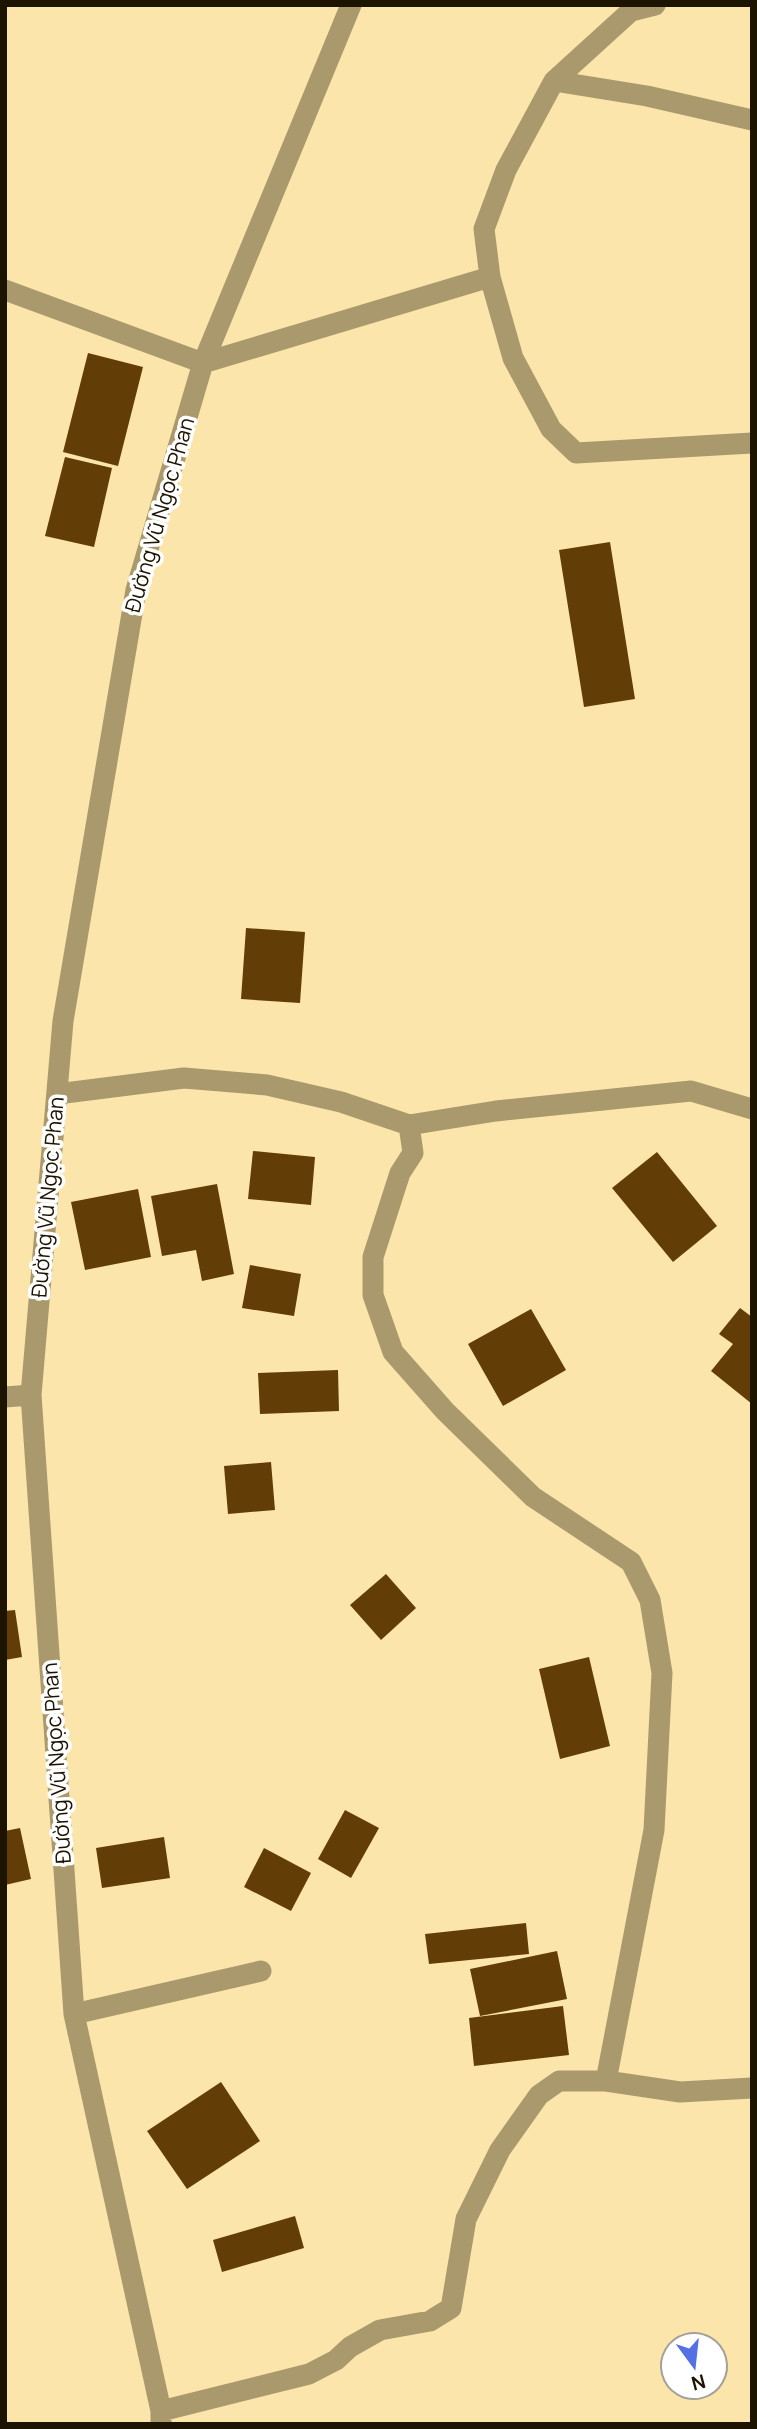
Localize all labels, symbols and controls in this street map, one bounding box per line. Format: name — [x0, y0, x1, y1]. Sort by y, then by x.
street label: Đường Vũ Ngọc Phan — [118, 414, 200, 615]
street label: Đường Vũ Ngọc Phan — [24, 1095, 70, 1298]
street label: Đường Vũ Ngọc Phan — [35, 1662, 77, 1865]
north arrow — [659, 2331, 729, 2401]
text: N — [688, 2368, 708, 2397]

